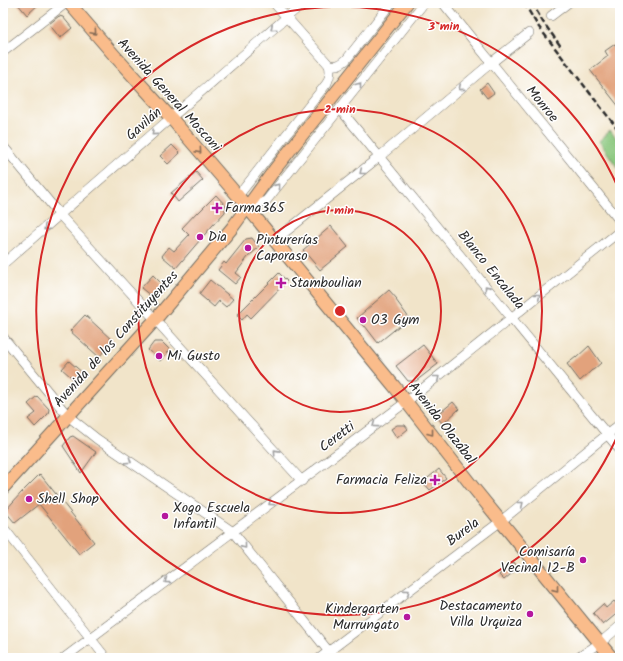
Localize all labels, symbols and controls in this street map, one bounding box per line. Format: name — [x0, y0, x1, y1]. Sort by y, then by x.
text: 3 min — [428, 17, 460, 36]
one-way arrow — [270, 24, 278, 31]
one-way arrow — [90, 28, 97, 35]
street label: Avenida General Mosconi — [112, 33, 227, 157]
street label: Monroe — [520, 81, 564, 128]
one-way arrow — [354, 82, 361, 89]
one-way arrow — [459, 83, 466, 90]
text: 2 min — [324, 100, 356, 119]
street label: Gavilán — [121, 102, 167, 146]
one-way arrow — [152, 128, 159, 135]
one-way arrow — [195, 146, 202, 153]
one-way arrow — [359, 167, 366, 174]
one-way arrow — [273, 184, 280, 191]
place label: Farma365 — [225, 197, 286, 219]
text: 1 min — [326, 201, 354, 220]
marker: Farma365 — [212, 203, 222, 213]
one-way arrow — [43, 223, 51, 230]
place label: Dia — [208, 226, 227, 248]
street label: Blanco Encalada — [452, 226, 530, 314]
place label: Pinturerías Caporaso — [256, 229, 318, 267]
marker: Dia — [195, 232, 205, 242]
marker: Pinturerías Caporaso — [243, 243, 253, 253]
street label: Avenida de los Constituyentes — [48, 265, 184, 413]
place label: Stamboulian — [290, 272, 362, 294]
marker: Stamboulian — [275, 277, 287, 289]
one-way arrow — [484, 285, 491, 292]
one-way arrow — [534, 294, 541, 301]
centre of rings — [333, 304, 347, 318]
place label: O3 Gym — [371, 309, 419, 331]
marker: O3 Gym — [358, 315, 368, 325]
place label: Mi Gusto — [167, 345, 220, 367]
marker: Mi Gusto — [154, 351, 164, 361]
one-way arrow — [432, 375, 439, 382]
street label: Avenida Olazábal — [403, 377, 482, 469]
street label: Ceretti — [314, 416, 360, 458]
one-way arrow — [373, 421, 380, 428]
one-way arrow — [426, 428, 433, 435]
one-way arrow — [273, 449, 280, 457]
one-way arrow — [125, 456, 132, 464]
place label: Farmacia Feliza — [336, 469, 427, 491]
marker: Farmacia Feliza — [430, 475, 440, 485]
place label: Shell Shop — [37, 488, 99, 510]
marker: Shell Shop — [24, 494, 34, 504]
place label: Xogo Escuela Infantil — [173, 497, 250, 535]
one-way arrow — [269, 499, 276, 506]
one-way arrow — [516, 502, 524, 509]
marker: Xogo Escuela Infantil — [160, 511, 170, 521]
street label: Burela — [442, 512, 484, 552]
one-way arrow — [240, 541, 247, 549]
place label: Comisaría Vecinal 12-B — [501, 541, 575, 579]
marker: Comisaría Vecinal 12-B — [578, 555, 588, 565]
one-way arrow — [164, 576, 171, 584]
one-way arrow — [551, 584, 558, 591]
one-way arrow — [402, 590, 409, 597]
place label: Destacamento Villa Urquiza — [439, 595, 522, 633]
place label: Kindergarten Murrungato — [325, 598, 399, 636]
marker: Destacamento Villa Urquiza — [525, 609, 535, 619]
marker: Kindergarten Murrungato — [402, 612, 412, 622]

